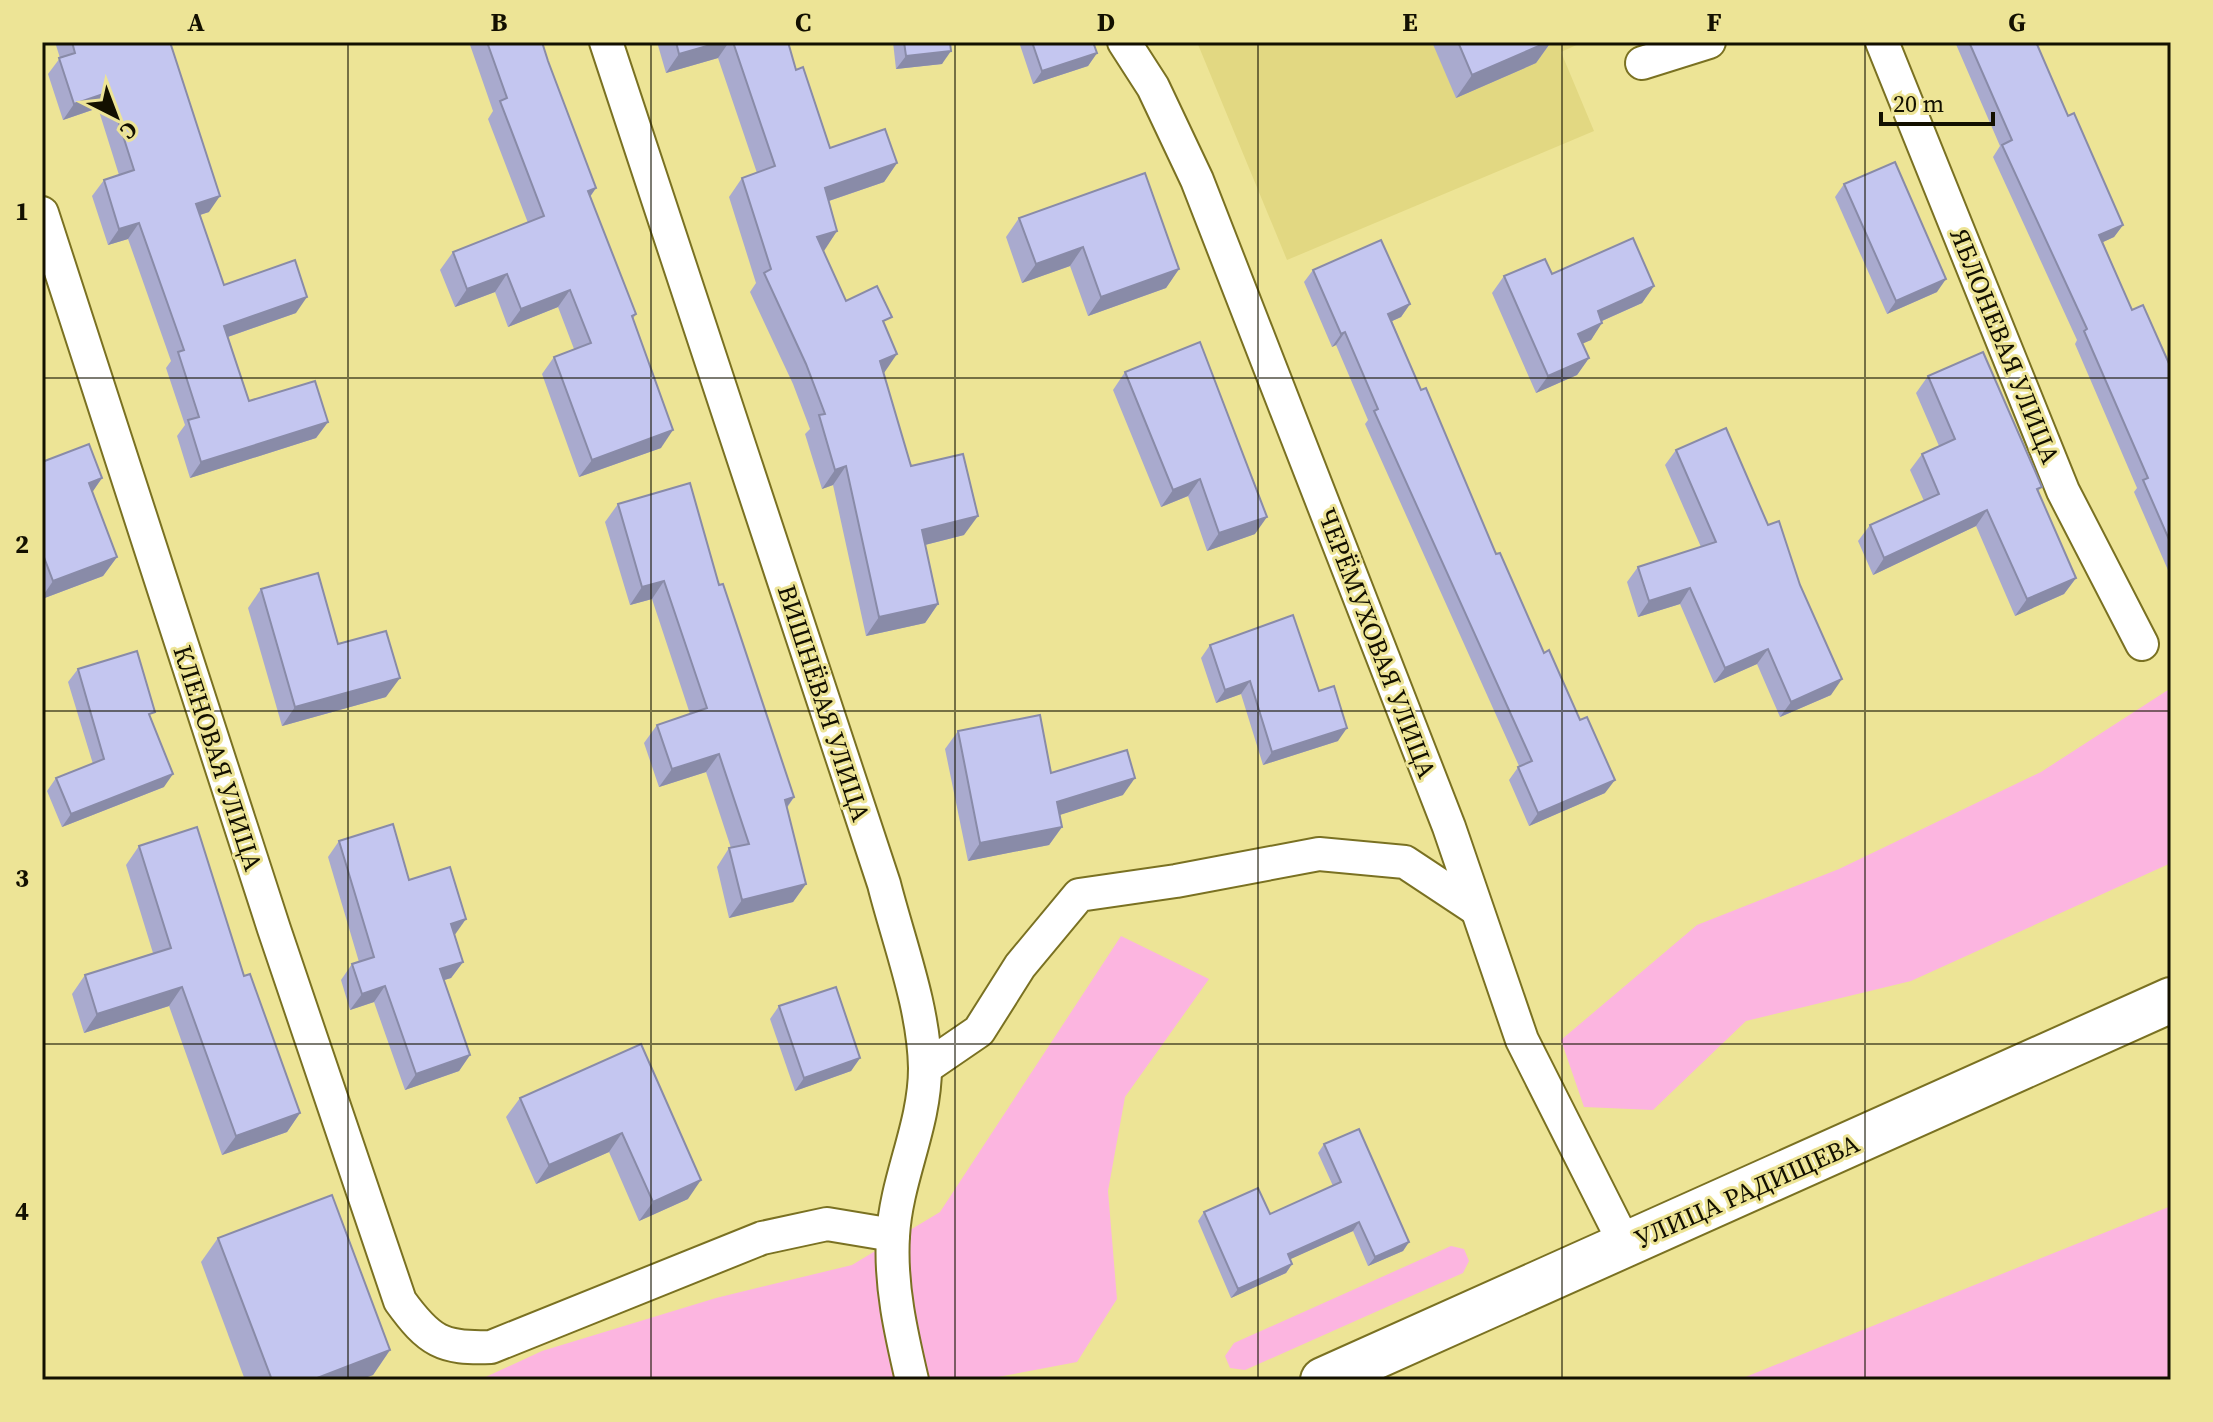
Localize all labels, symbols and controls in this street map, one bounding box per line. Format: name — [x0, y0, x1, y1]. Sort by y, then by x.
text: A — [187, 4, 205, 40]
text: B — [491, 4, 508, 40]
text: C — [795, 4, 811, 40]
text: D — [1097, 4, 1115, 40]
text: E — [1402, 4, 1418, 40]
text: F — [1706, 4, 1722, 40]
text: G — [2008, 4, 2026, 40]
north arrow — [76, 76, 156, 156]
scale bar — [1881, 76, 1993, 126]
text: 20 m — [1893, 87, 1944, 120]
text: С — [114, 115, 145, 147]
text: 1 — [15, 193, 29, 229]
street label: ЯБЛОНЕВАЯ УЛИЦА — [1941, 223, 2069, 469]
street label: ЧЕРЁМУХОВАЯ УЛИЦА — [1309, 503, 1445, 783]
text: 2 — [15, 526, 29, 562]
street label: ВИШНЁВАЯ УЛИЦА — [769, 580, 879, 826]
street label: КЛЕНОВАЯ УЛИЦА — [165, 641, 271, 875]
text: 3 — [15, 860, 29, 896]
street label: УЛИЦА РАДИЩЕВА — [1629, 1125, 1865, 1257]
text: 4 — [15, 1193, 29, 1229]

